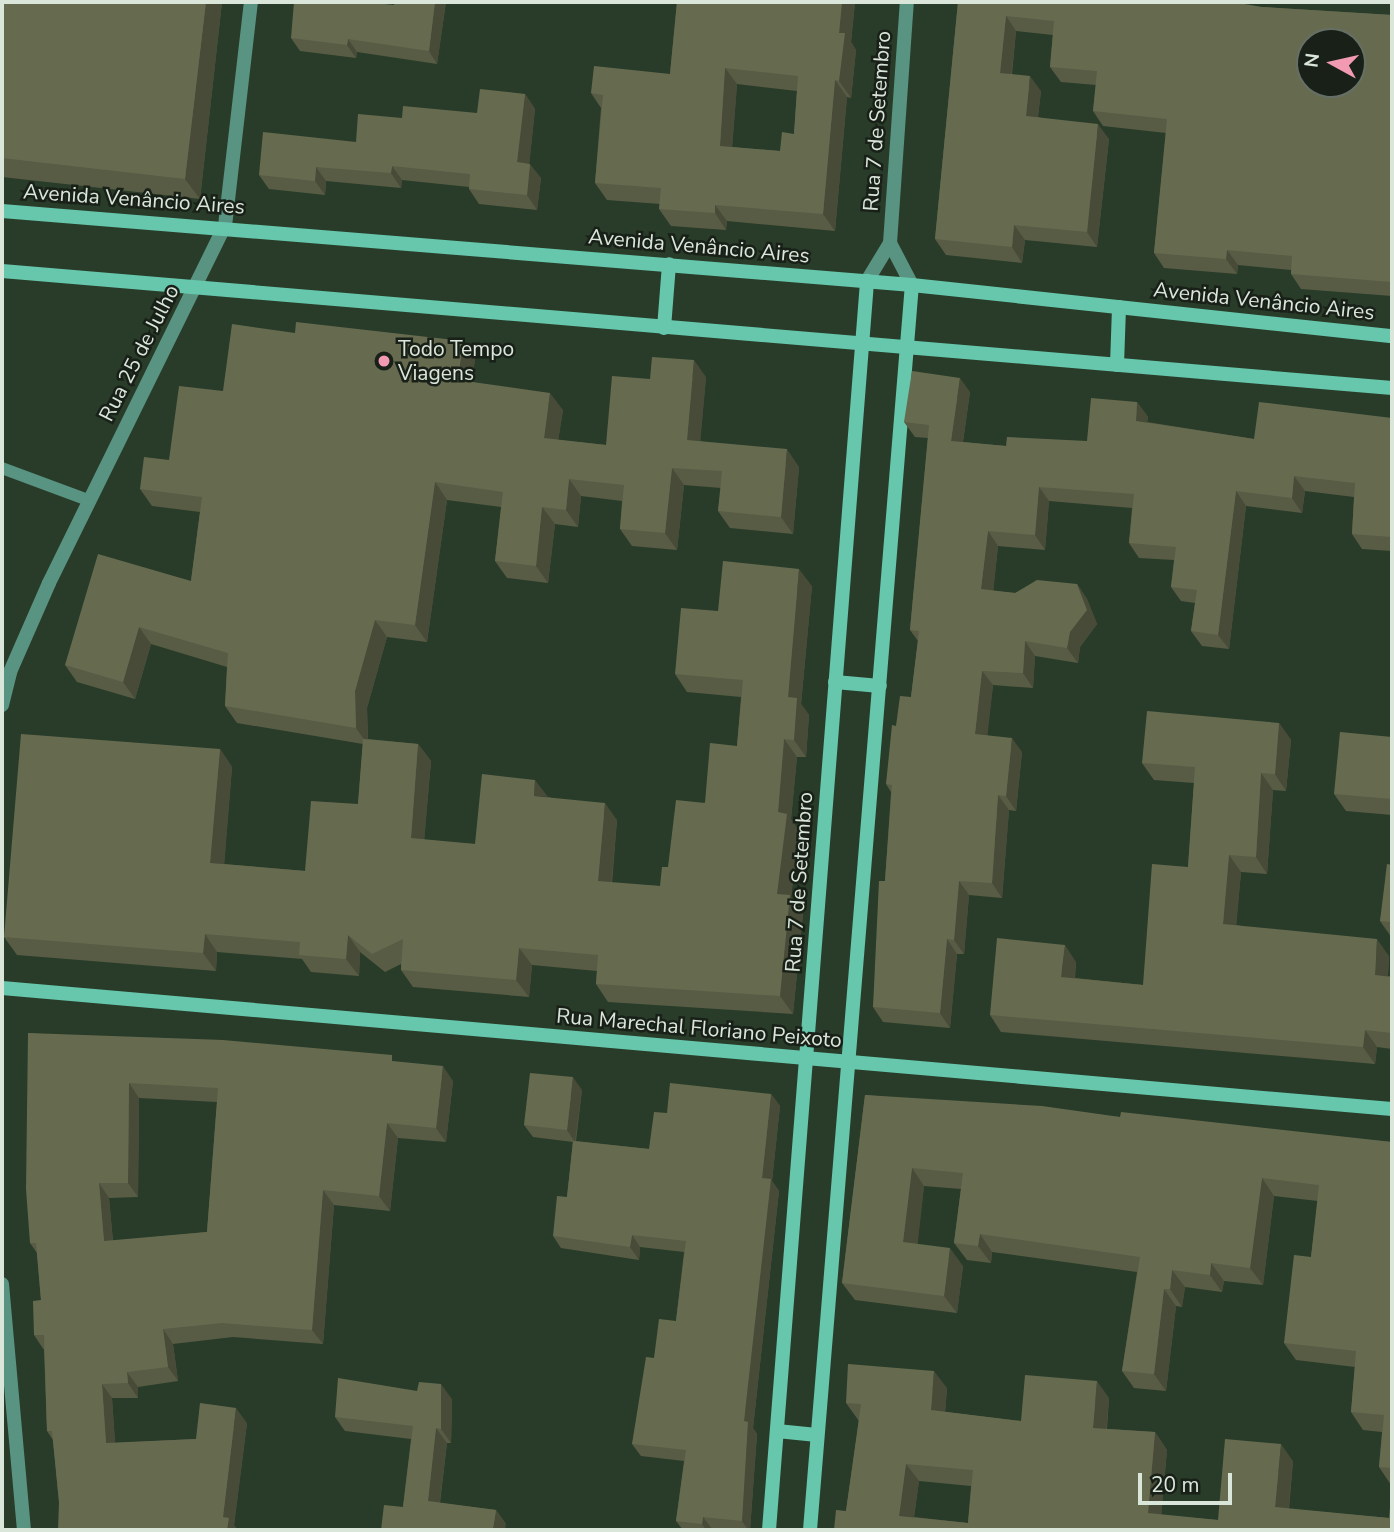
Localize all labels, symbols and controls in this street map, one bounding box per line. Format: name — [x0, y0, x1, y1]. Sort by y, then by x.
north arrow — [1296, 28, 1366, 98]
street label: Rua 7 de Setembro — [858, 30, 896, 212]
text: N — [1298, 52, 1326, 69]
street label: Avenida Venâncio Aires — [22, 179, 246, 219]
street label: Avenida Venâncio Aires — [587, 224, 811, 268]
street label: Avenida Venâncio Aires — [1152, 277, 1376, 325]
street label: Rua 25 de Julho — [94, 280, 184, 426]
place label: Todo Tempo Viagens — [398, 336, 514, 386]
marker: Todo Tempo Viagens — [376, 353, 392, 369]
street label: Rua 7 de Setembro — [780, 791, 818, 973]
street label: Rua Marechal Floriano Peixoto — [555, 1003, 843, 1053]
scale bar — [1142, 1458, 1236, 1502]
text: 20 m — [1151, 1471, 1200, 1499]

